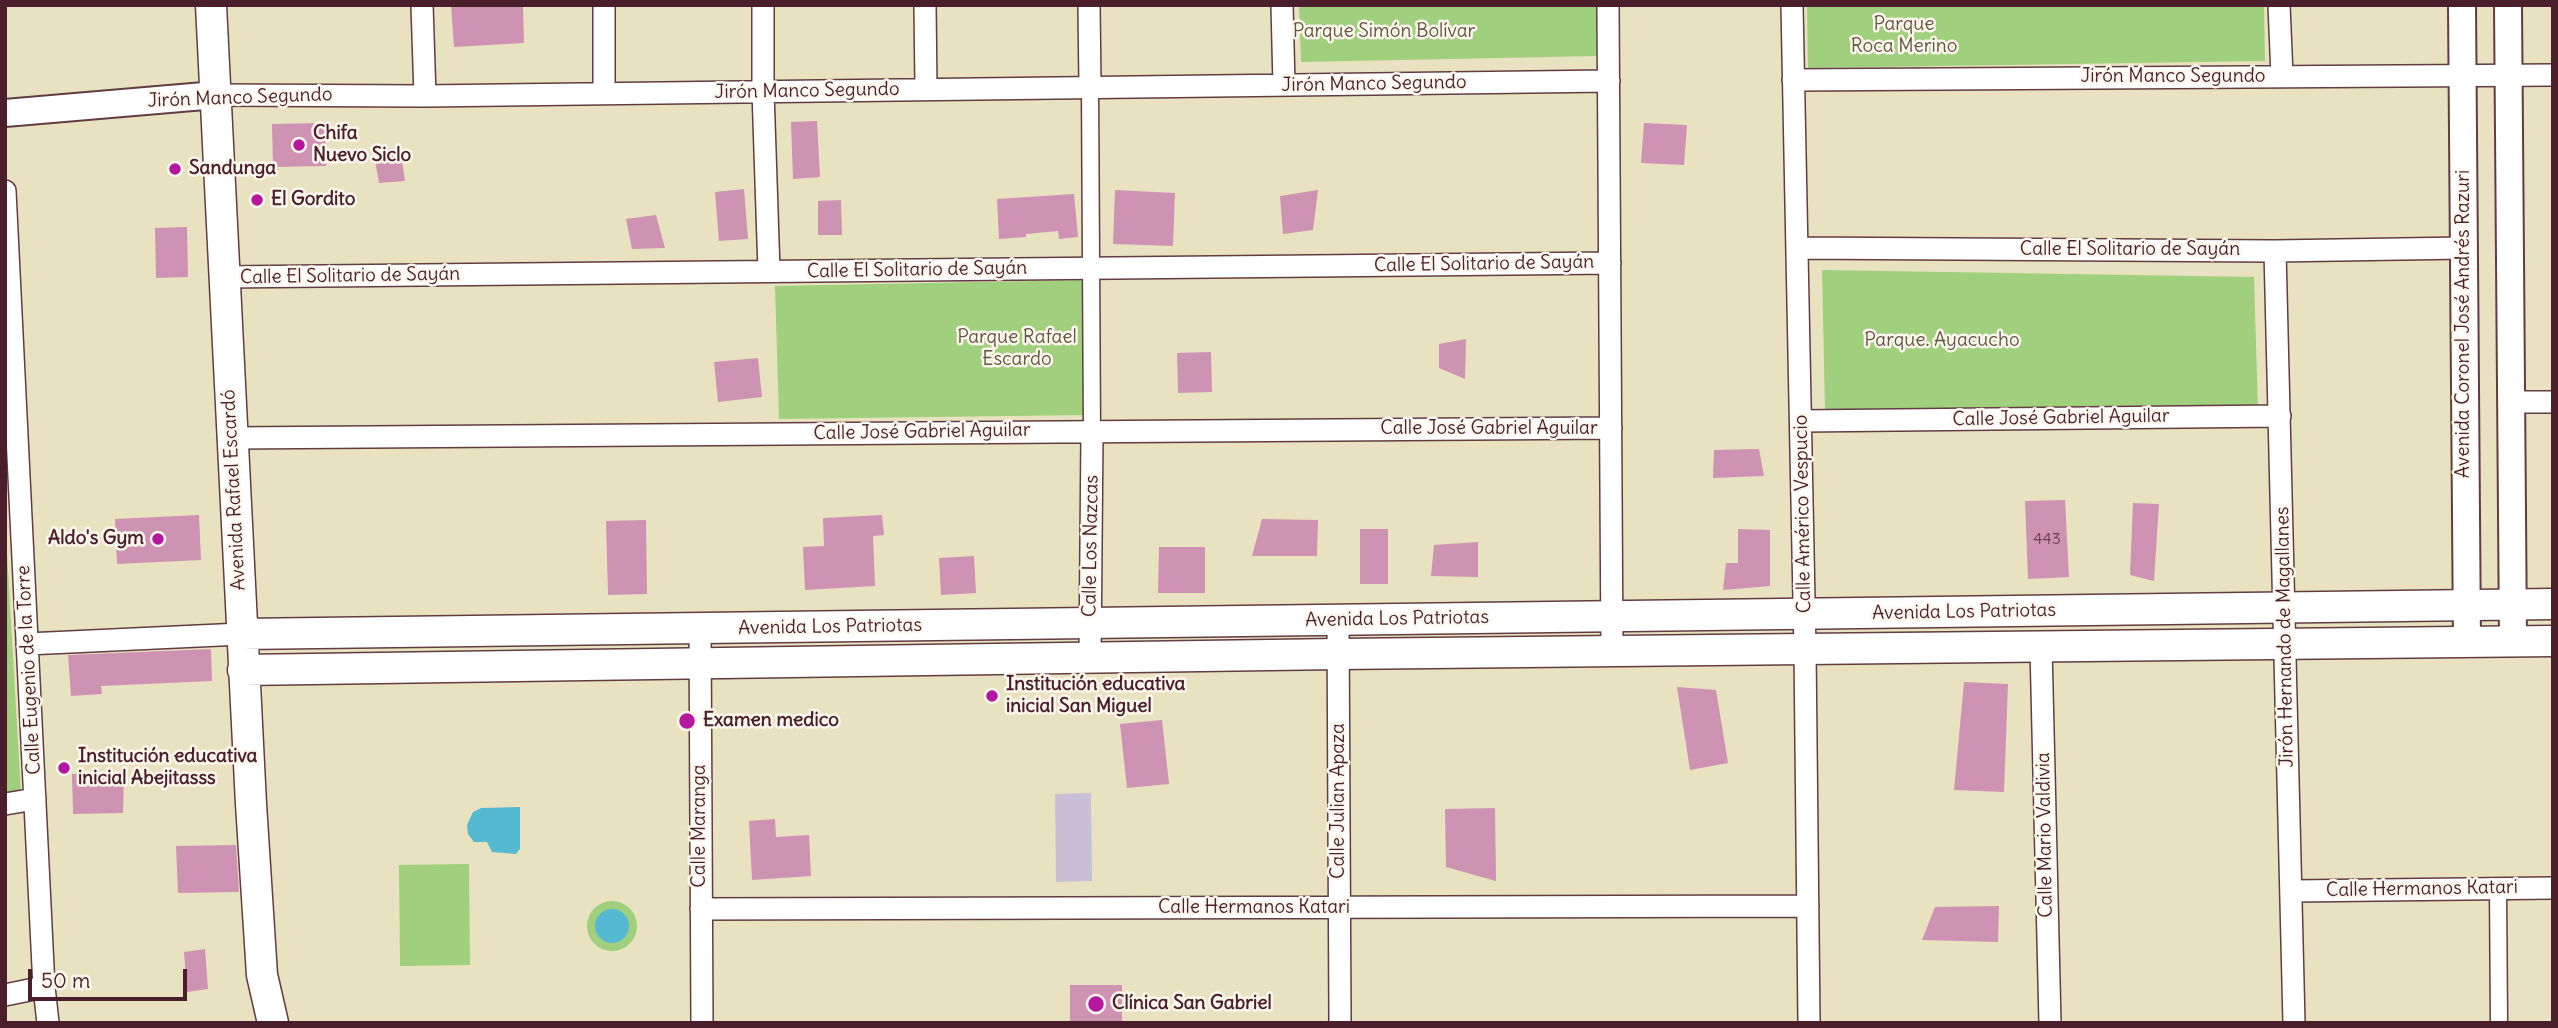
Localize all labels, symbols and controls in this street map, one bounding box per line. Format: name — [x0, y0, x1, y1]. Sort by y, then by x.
park label: Parque Roca Merino — [1851, 14, 1957, 58]
park label: Parque Simón Bolívar — [1293, 21, 1475, 43]
street label: Jirón Manco Segundo — [2080, 66, 2266, 88]
street label: Jirón Manco Segundo — [1281, 71, 1467, 97]
street label: Jirón Manco Segundo — [714, 78, 900, 104]
street label: Jirón Manco Segundo — [147, 83, 333, 113]
place label: Chifa Nuevo Siclo — [313, 123, 411, 167]
marker: Chifa Nuevo Siclo — [291, 137, 307, 153]
place label: Sandunga — [189, 158, 276, 180]
marker: Sandunga — [167, 161, 183, 177]
street label: Avenida Coronel José Andrés Razuri — [2453, 170, 2475, 478]
place label: El Gordito — [271, 189, 355, 211]
marker: El Gordito — [249, 192, 265, 208]
street label: Calle El Solitario de Sayán — [2020, 239, 2240, 261]
street label: Calle El Solitario de Sayán — [1374, 251, 1594, 277]
street label: Calle El Solitario de Sayán — [807, 257, 1027, 283]
street label: Calle El Solitario de Sayán — [240, 263, 460, 289]
park label: Parque Rafael Escardo — [957, 327, 1077, 371]
park label: Parque. Ayacucho — [1864, 330, 2020, 352]
street label: Avenida Rafael Escardó — [217, 389, 251, 591]
street label: Calle José Gabriel Aguilar — [1952, 405, 2170, 431]
street label: Calle Américo Vespucio — [1790, 414, 1816, 614]
street label: Calle José Gabriel Aguilar — [1380, 418, 1598, 440]
street label: Calle José Gabriel Aguilar — [813, 419, 1031, 445]
street label: Calle Los Nazcas — [1078, 475, 1104, 617]
street label: Jirón Hernando de Magallanes — [2271, 506, 2299, 768]
place label: Aldo's Gym — [48, 528, 144, 550]
house number: 443 — [2033, 529, 2061, 549]
marker: Aldo's Gym — [150, 531, 166, 547]
street label: Calle Eugenio de la Torre — [12, 565, 46, 775]
street label: Avenida Los Patriotas — [1872, 599, 2056, 625]
street label: Avenida Los Patriotas — [1305, 606, 1489, 632]
street label: Avenida Los Patriotas — [738, 614, 922, 640]
place label: Institución educativa inicial San Miguel — [1006, 674, 1185, 718]
marker: Institución educativa inicial San Miguel — [984, 688, 1000, 704]
place label: Examen medico — [703, 710, 839, 732]
marker: Examen medico — [677, 711, 697, 731]
street label: Calle Julian Apaza — [1328, 723, 1350, 879]
place label: Institución educativa inicial Abejitasss — [78, 746, 257, 790]
street label: Calle Mario Valdivia — [2032, 752, 2058, 918]
marker: Institución educativa inicial Abejitasss — [56, 760, 72, 776]
street label: Calle Maranga — [689, 764, 711, 888]
street label: Calle Hermanos Katari — [2326, 876, 2518, 902]
street label: Calle Hermanos Katari — [1158, 897, 1350, 919]
scale bar — [32, 954, 191, 998]
text: 50 m — [41, 967, 90, 994]
place label: Clínica San Gabriel — [1112, 993, 1272, 1015]
marker: Clínica San Gabriel — [1086, 994, 1106, 1014]

